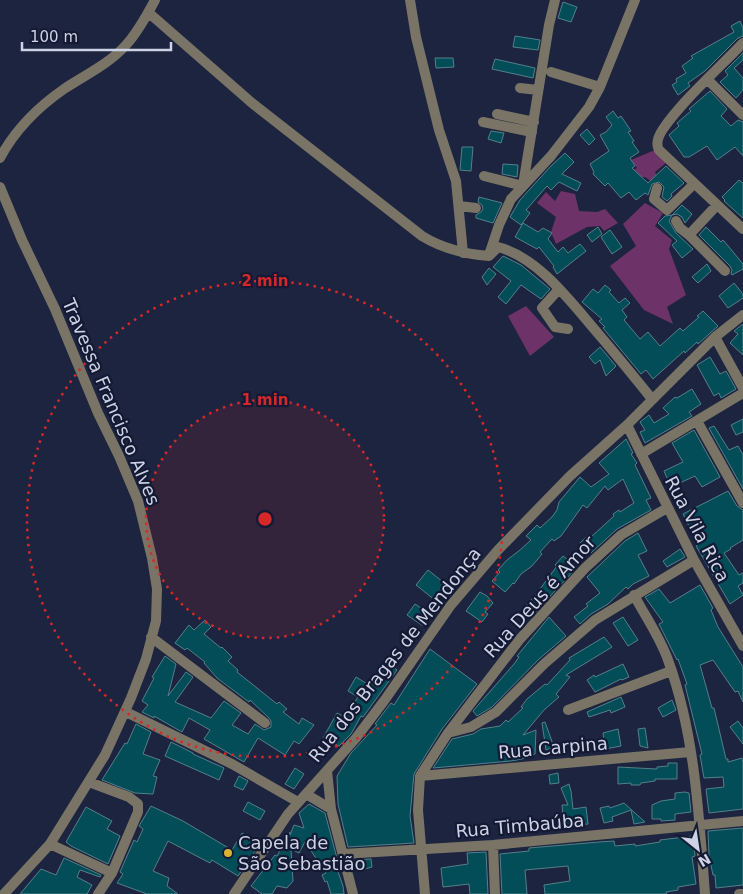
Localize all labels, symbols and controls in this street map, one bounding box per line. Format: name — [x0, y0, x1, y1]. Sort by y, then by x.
scale bar — [22, 20, 171, 52]
text: 100 m — [30, 28, 78, 46]
text: 2 min — [241, 272, 289, 290]
street label: Travessa Francisco Alves — [58, 294, 165, 508]
text: 1 min — [241, 391, 289, 409]
street label: Rua Vila Rica — [661, 472, 734, 585]
centre of rings — [256, 510, 274, 528]
street label: Rua Deus é Amor — [480, 531, 600, 662]
street label: Rua dos Bragas de Mendonça — [304, 543, 485, 766]
street label: Rua Carpina — [497, 732, 609, 763]
street label: Rua Timbaúba — [455, 809, 585, 842]
north arrow — [673, 824, 723, 874]
place label: Capela de São Sebastião — [238, 832, 366, 874]
marker: Capela de São Sebastião — [222, 847, 234, 859]
text: N — [695, 850, 714, 870]

